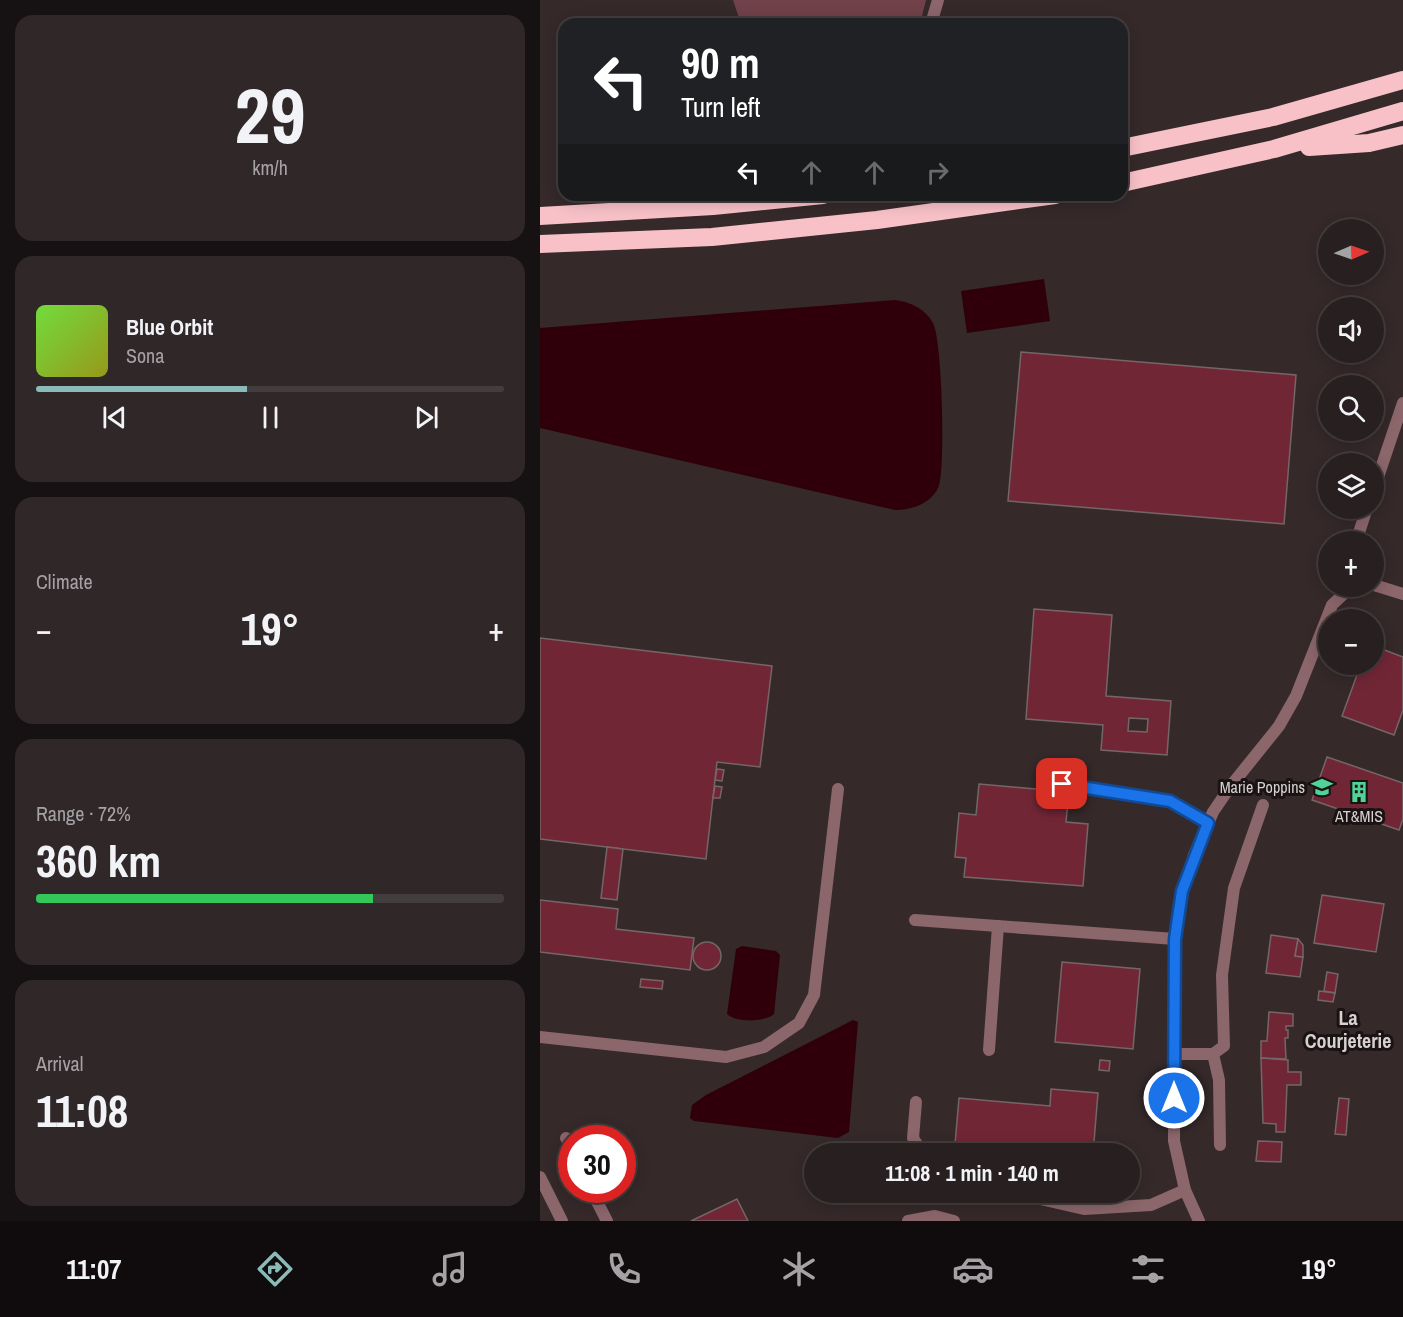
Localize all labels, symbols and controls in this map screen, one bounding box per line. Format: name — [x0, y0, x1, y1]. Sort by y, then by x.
text: 90 m — [681, 35, 760, 91]
icon: left — [582, 42, 660, 120]
text: 29 — [234, 62, 306, 167]
text: Turn left — [681, 89, 760, 125]
text: km/h — [252, 154, 288, 181]
icon: left — [732, 156, 765, 189]
icon: ahead — [795, 156, 828, 189]
icon: ahead — [858, 156, 891, 189]
icon: right — [921, 156, 954, 189]
north arrow — [1318, 219, 1384, 285]
map controls — [1318, 219, 1384, 675]
button: sound — [1318, 297, 1384, 363]
text: Blue Orbit — [126, 312, 213, 342]
text: Sona — [126, 342, 164, 369]
button: search — [1318, 375, 1384, 441]
icon: previous — [98, 401, 131, 434]
icon: pause — [254, 401, 287, 434]
icon: next — [410, 401, 443, 434]
button: layers — [1318, 453, 1384, 519]
button: + — [1318, 531, 1384, 597]
text: Climate — [36, 568, 93, 595]
text: 19° — [240, 598, 300, 659]
text: − — [36, 607, 52, 651]
text: + — [488, 607, 504, 651]
button: − — [1318, 609, 1384, 675]
pin — [1036, 758, 1087, 809]
icon: arrive — [1045, 767, 1078, 800]
school or university icon: Marie Poppins — [1310, 775, 1334, 799]
place label: Marie Poppins — [1220, 776, 1305, 798]
building icon: AT&MIS — [1347, 780, 1371, 804]
text: Range · 72% — [36, 800, 131, 827]
place label: AT&MIS — [1334, 805, 1383, 827]
text: 360 km — [36, 830, 161, 891]
district label: La Courjeterie — [1305, 1004, 1391, 1054]
text: Arrival — [36, 1050, 83, 1077]
position arrow — [1142, 1066, 1206, 1130]
text: 11:08 — [36, 1080, 128, 1141]
speed limit sign: 30 — [558, 1125, 636, 1203]
text: 11:08 · 1 min · 140 m — [885, 1158, 1059, 1188]
icon: directions — [254, 1248, 296, 1290]
icon: music — [429, 1248, 471, 1290]
icon: phone — [603, 1248, 645, 1290]
icon: climate — [778, 1248, 820, 1290]
icon: car — [952, 1248, 994, 1290]
icon: filters — [1127, 1248, 1169, 1290]
text: 11:07 — [66, 1251, 122, 1287]
text: 19° — [1301, 1251, 1337, 1287]

